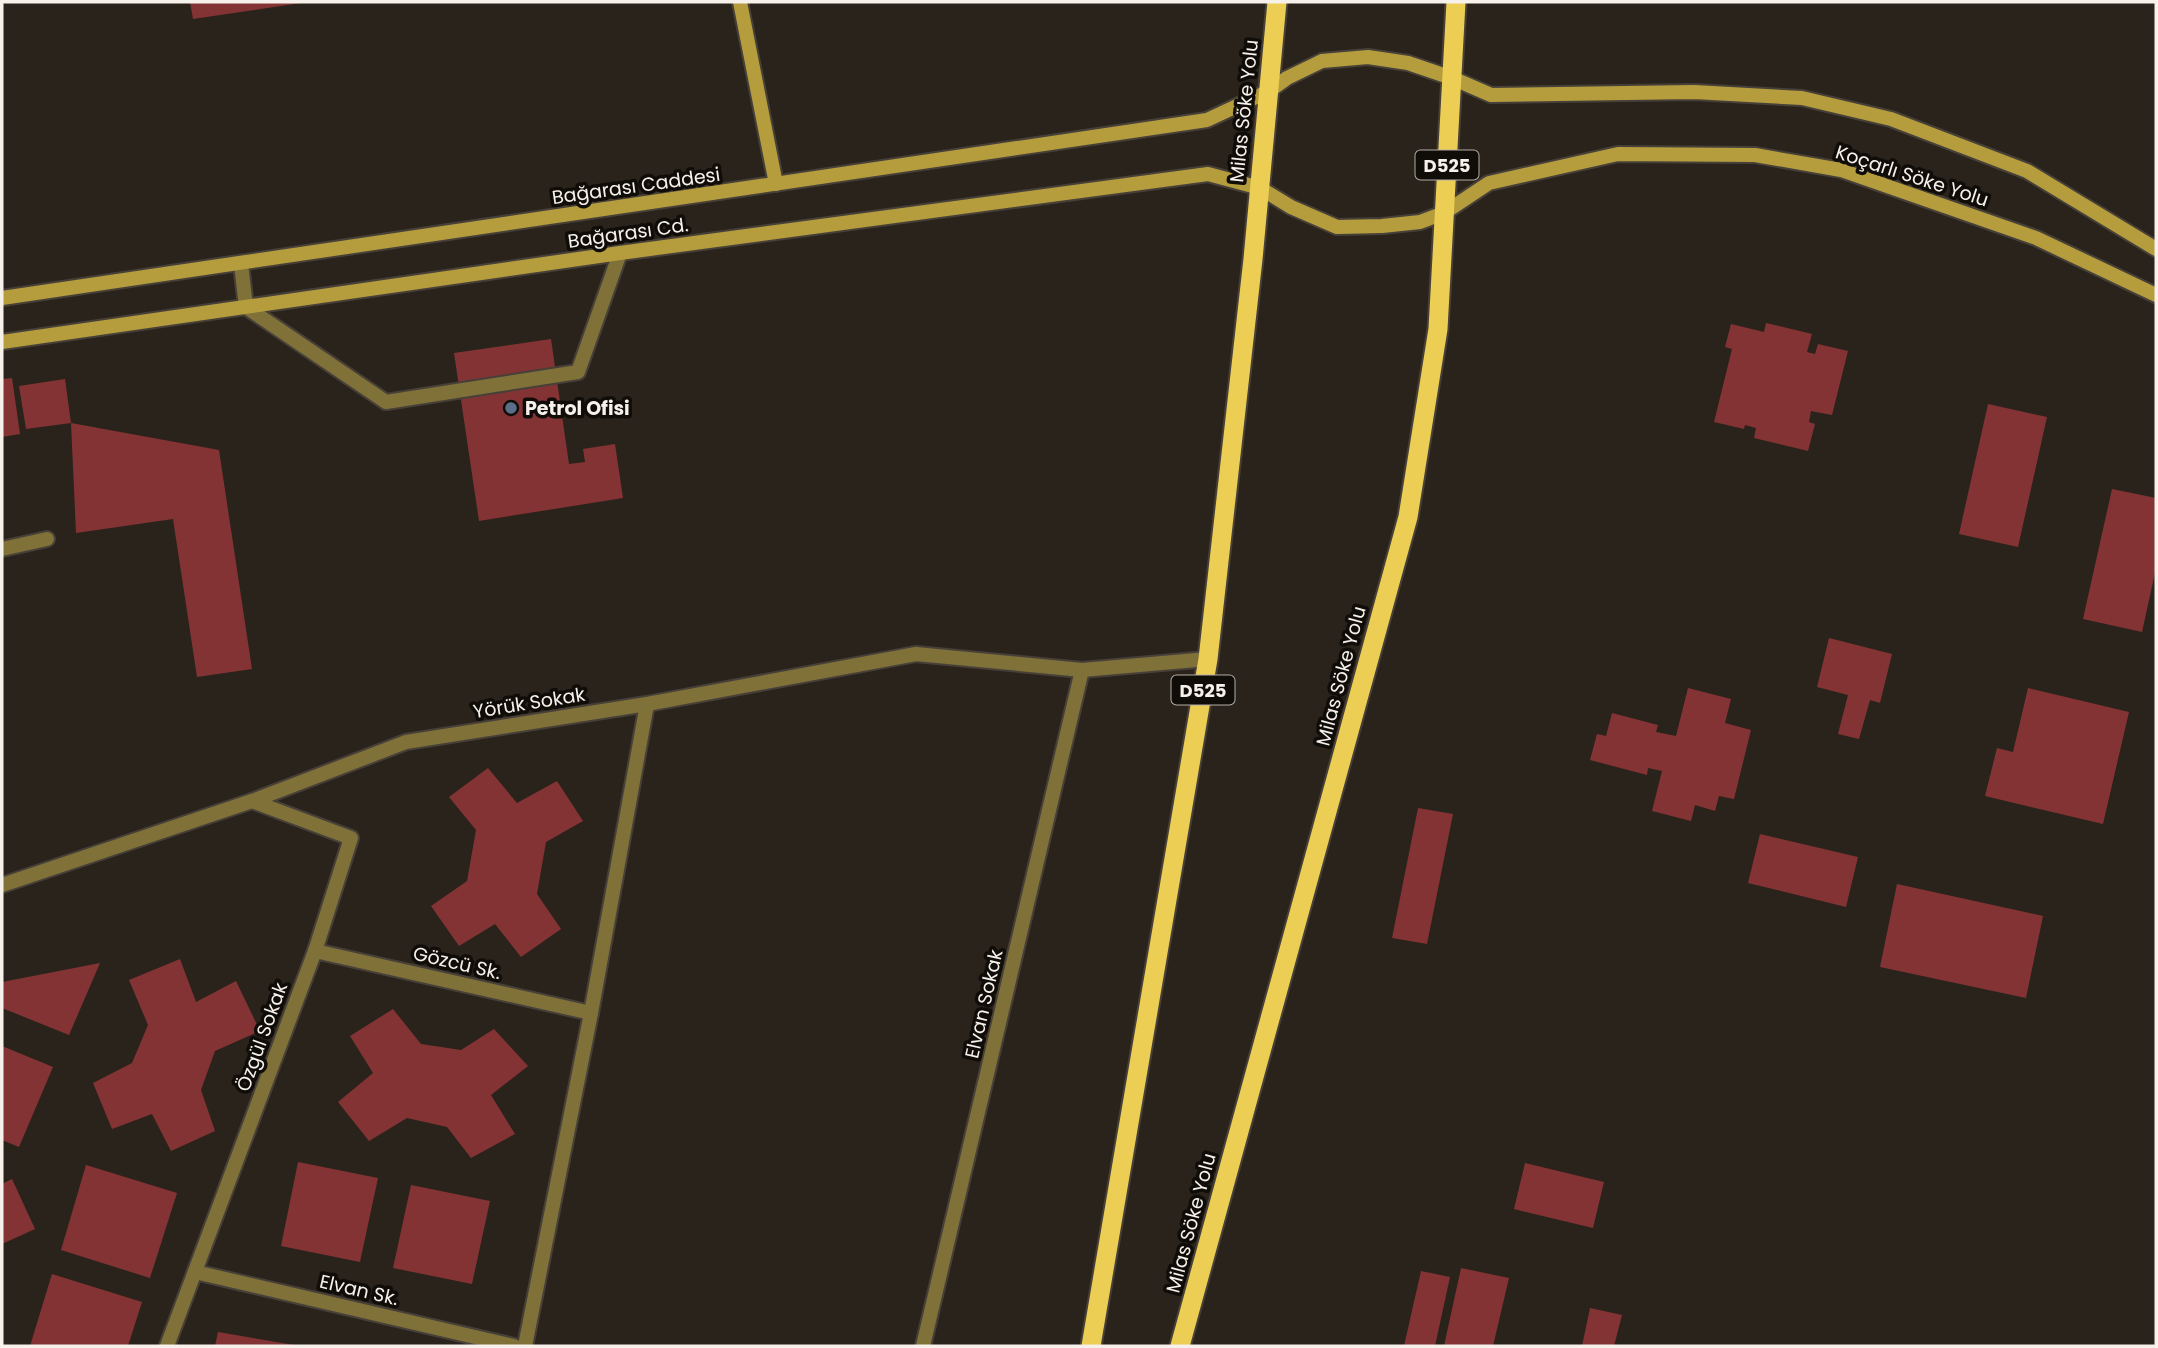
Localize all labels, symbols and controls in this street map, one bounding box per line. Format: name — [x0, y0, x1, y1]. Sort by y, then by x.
street label: Milas Söke Yolu — [1223, 38, 1265, 184]
street label: Koçarlı Söke Yolu — [1832, 139, 1992, 213]
road number: D525 — [1416, 150, 1478, 180]
street label: Bağarası Caddesi — [550, 161, 722, 211]
street label: Bağarası Cd. — [566, 211, 690, 255]
place label: Petrol Ofisi — [525, 395, 630, 422]
marker: Petrol Ofisi — [503, 400, 519, 416]
street label: Milas Söke Yolu — [1309, 603, 1373, 749]
road number: D525 — [1172, 676, 1234, 704]
street label: Yörük Sokak — [471, 681, 587, 725]
street label: Gözcü Sk. — [410, 940, 504, 986]
street label: Elvan Sokak — [958, 947, 1010, 1061]
street label: Özgül Sokak — [230, 979, 294, 1095]
street label: Milas Söke Yolu — [1159, 1150, 1223, 1296]
street label: Elvan Sk. — [317, 1268, 401, 1312]

